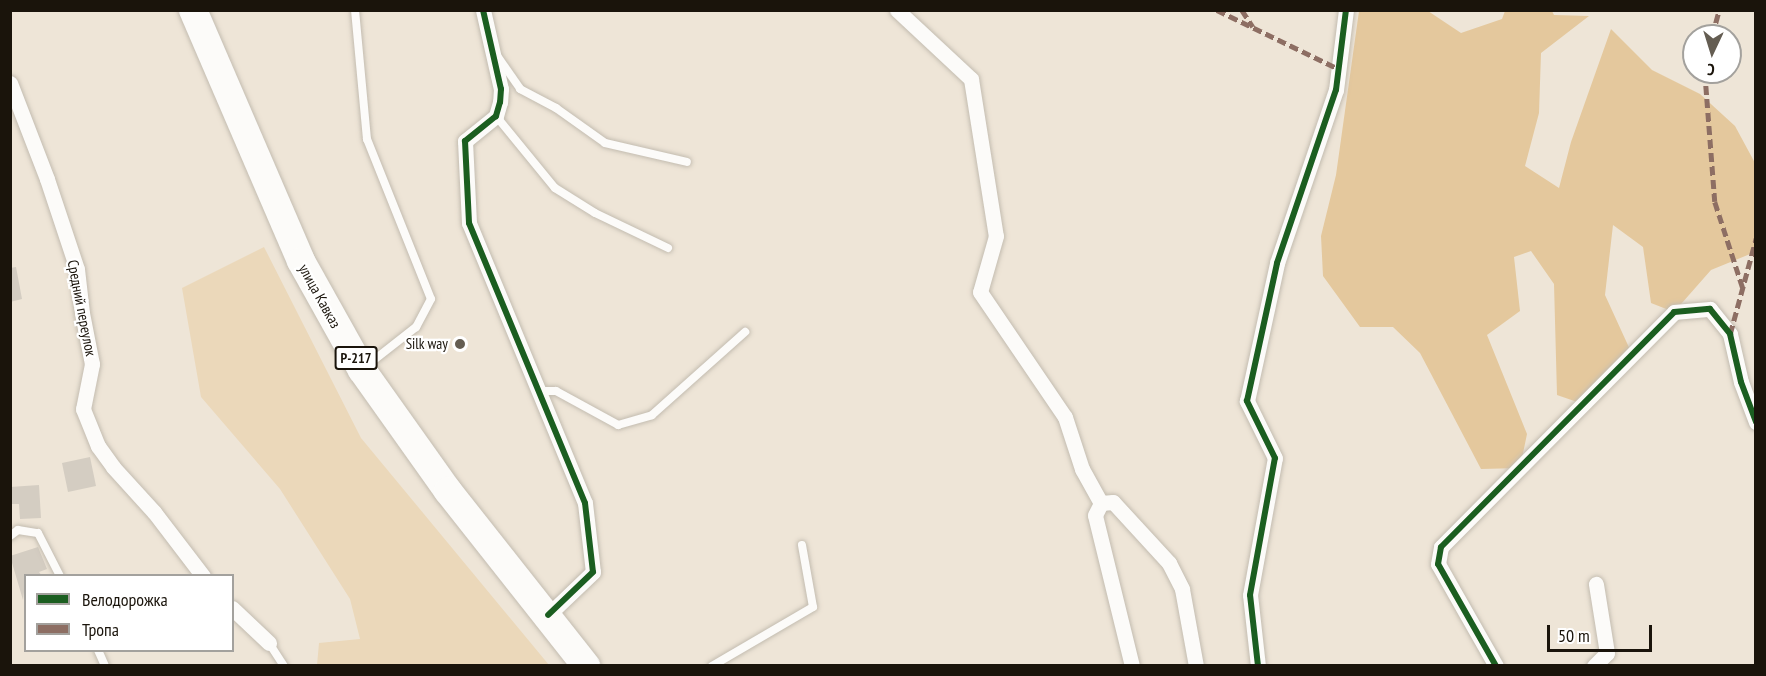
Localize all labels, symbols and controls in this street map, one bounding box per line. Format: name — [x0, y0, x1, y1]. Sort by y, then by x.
north arrow — [1682, 24, 1742, 84]
text: С — [1707, 60, 1715, 80]
street label: Средний переулок — [64, 258, 100, 358]
street label: улица Кавказ — [295, 261, 345, 331]
place label: Silk way — [405, 335, 448, 353]
marker: Silk way — [453, 337, 467, 351]
road number: Р-217 — [334, 347, 378, 369]
legend — [24, 574, 234, 652]
text: Велодорожка — [82, 588, 168, 611]
scale bar — [1550, 613, 1655, 651]
text: Тропа — [82, 618, 119, 641]
text: 50 m — [1558, 624, 1590, 647]

